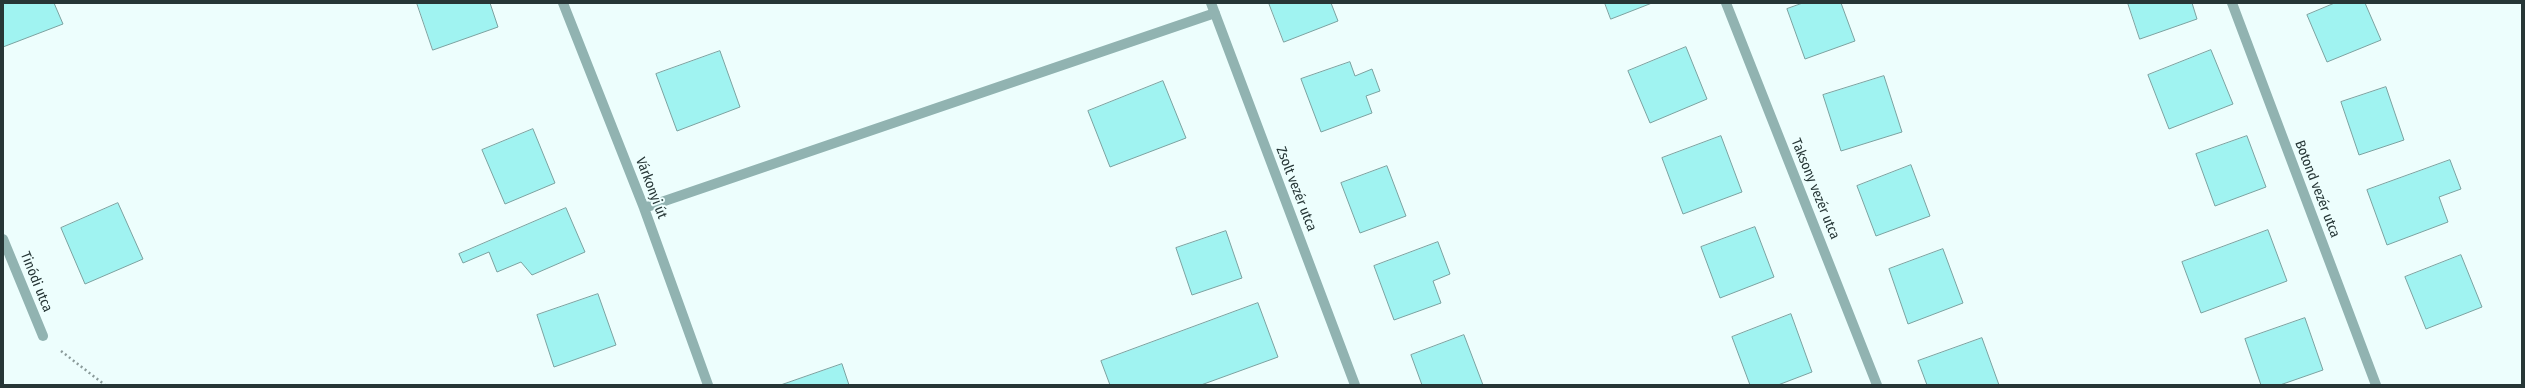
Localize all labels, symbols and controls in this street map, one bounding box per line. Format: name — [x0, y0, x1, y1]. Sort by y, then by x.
street label: Taksony vezér utca — [1787, 136, 1843, 242]
street label: Botond vezér utca — [2291, 138, 2343, 240]
street label: Zsolt vezér utca — [1272, 144, 1320, 234]
street label: Várkonyi út — [632, 155, 670, 221]
street label: Tinódi utca — [16, 249, 56, 315]

